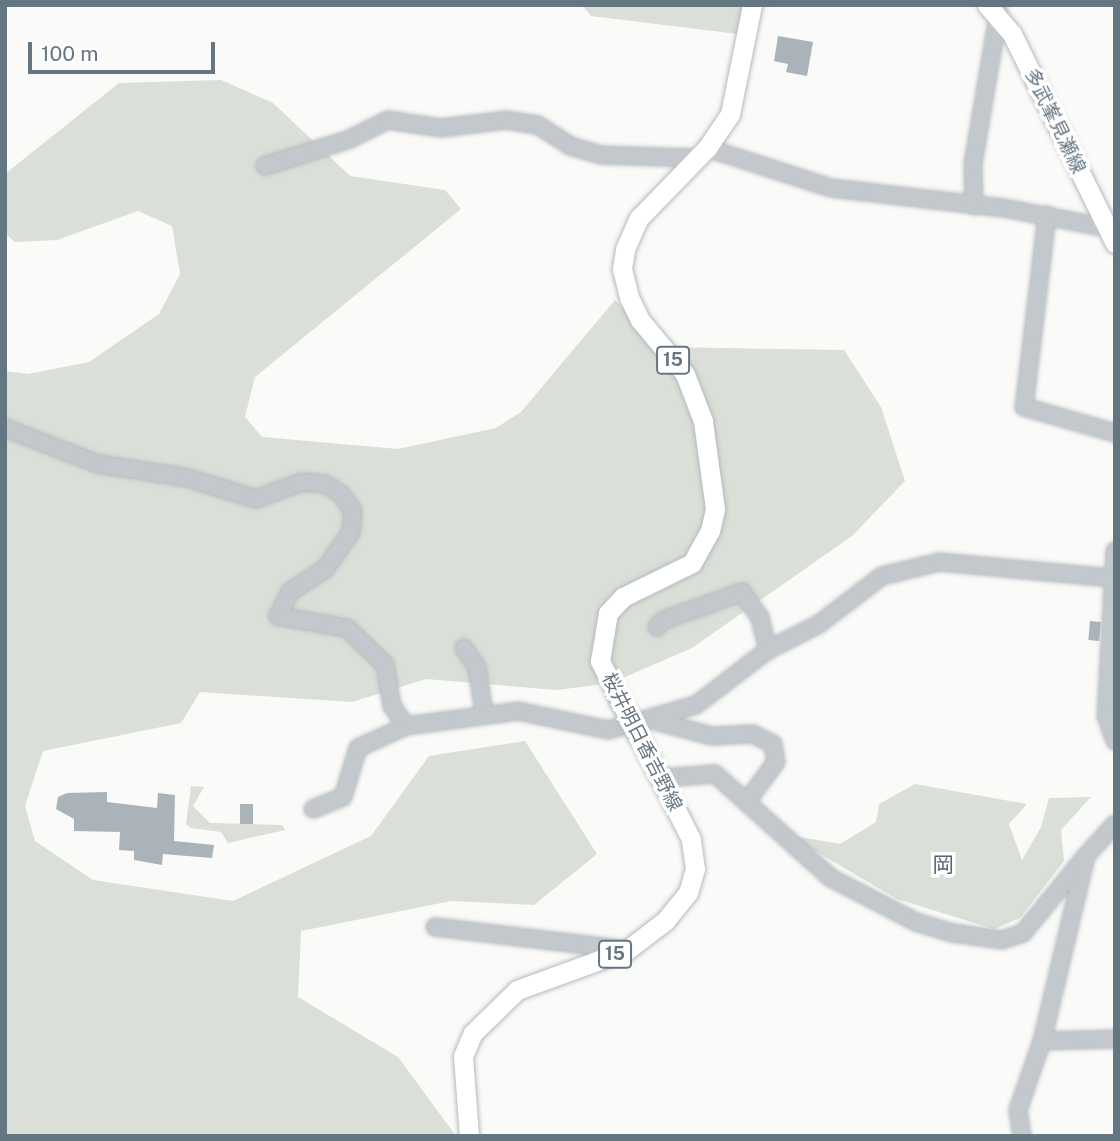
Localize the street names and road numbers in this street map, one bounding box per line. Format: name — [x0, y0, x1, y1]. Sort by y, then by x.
street label: 多武峯見瀬線 — [1020, 65, 1090, 177]
road number: 15 — [656, 346, 690, 374]
street label: 桜井明日香吉野線 — [597, 669, 687, 815]
road number: 15 — [598, 939, 632, 968]

